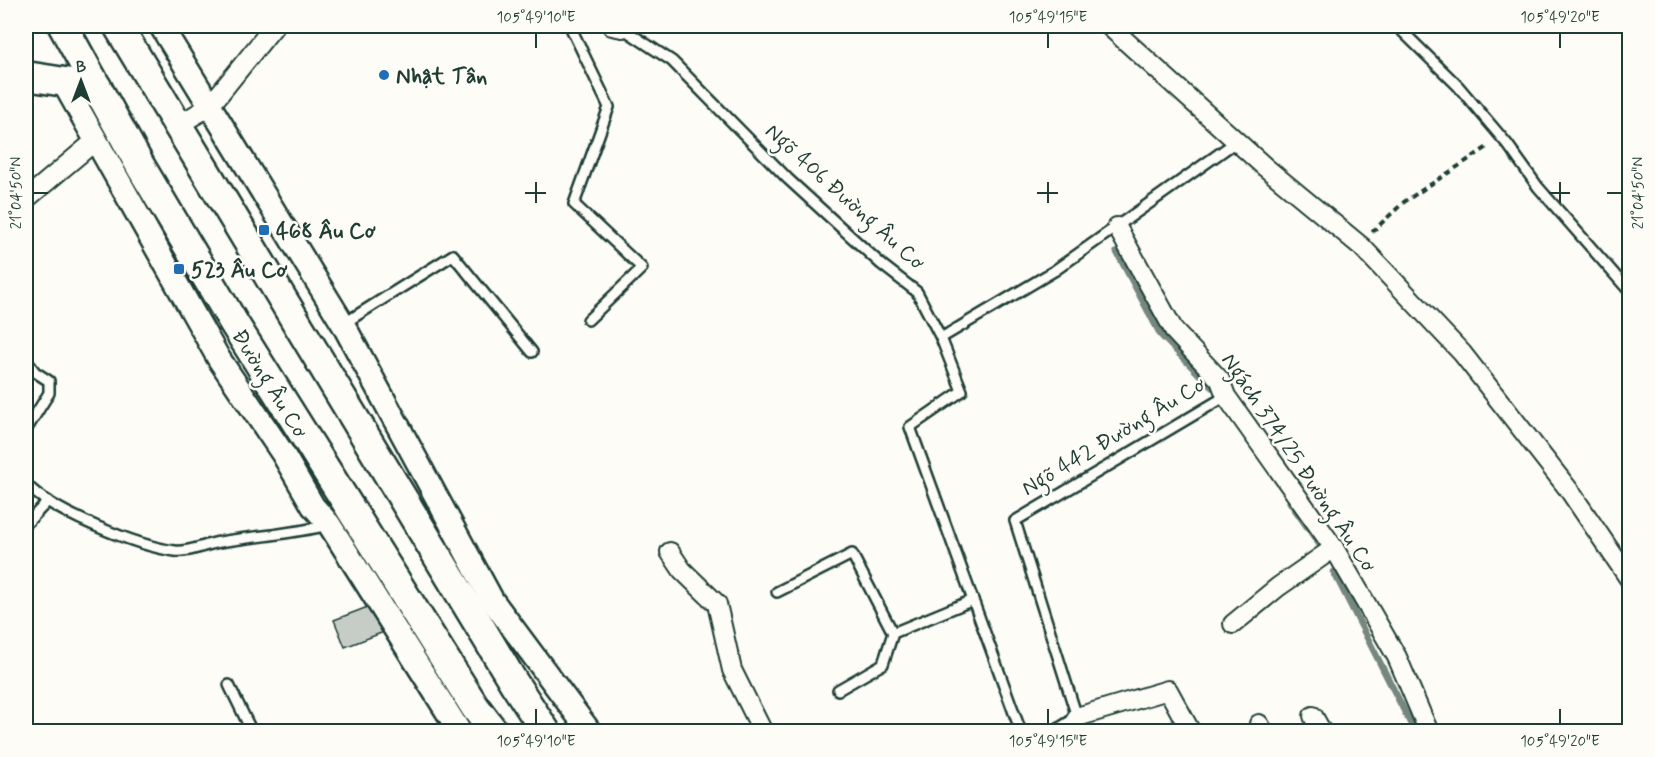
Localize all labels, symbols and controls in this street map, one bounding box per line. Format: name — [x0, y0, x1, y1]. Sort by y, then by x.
text: 105°49'10"E — [496, 8, 576, 28]
text: 105°49'15"E — [1009, 8, 1087, 28]
text: 105°49'20"E — [1520, 8, 1600, 28]
north arrow — [51, 51, 111, 111]
text: B — [76, 57, 86, 78]
place label: Nhật Tân — [396, 63, 487, 91]
marker: Nhật Tân — [377, 68, 391, 82]
street label: Ngõ 406 Đường Âu Cơ — [757, 118, 931, 279]
text: 21°04'50"N — [7, 157, 27, 229]
text: 21°04'50"N — [1629, 157, 1649, 229]
place label: 468 Âu Cơ — [276, 218, 376, 246]
marker: 468 Âu Cơ — [257, 223, 271, 237]
place label: 523 Âu Cơ — [191, 257, 288, 285]
marker: 523 Âu Cơ — [172, 262, 186, 276]
street label: Đường Âu Cơ — [222, 324, 314, 445]
street label: Ngách 374/25 Đường Âu Cơ — [1212, 348, 1382, 580]
street label: Ngõ 442 Đường Âu Cơ — [1017, 371, 1213, 505]
text: 105°49'10"E — [496, 732, 576, 752]
text: 105°49'15"E — [1009, 732, 1087, 752]
text: 105°49'20"E — [1520, 732, 1600, 752]

